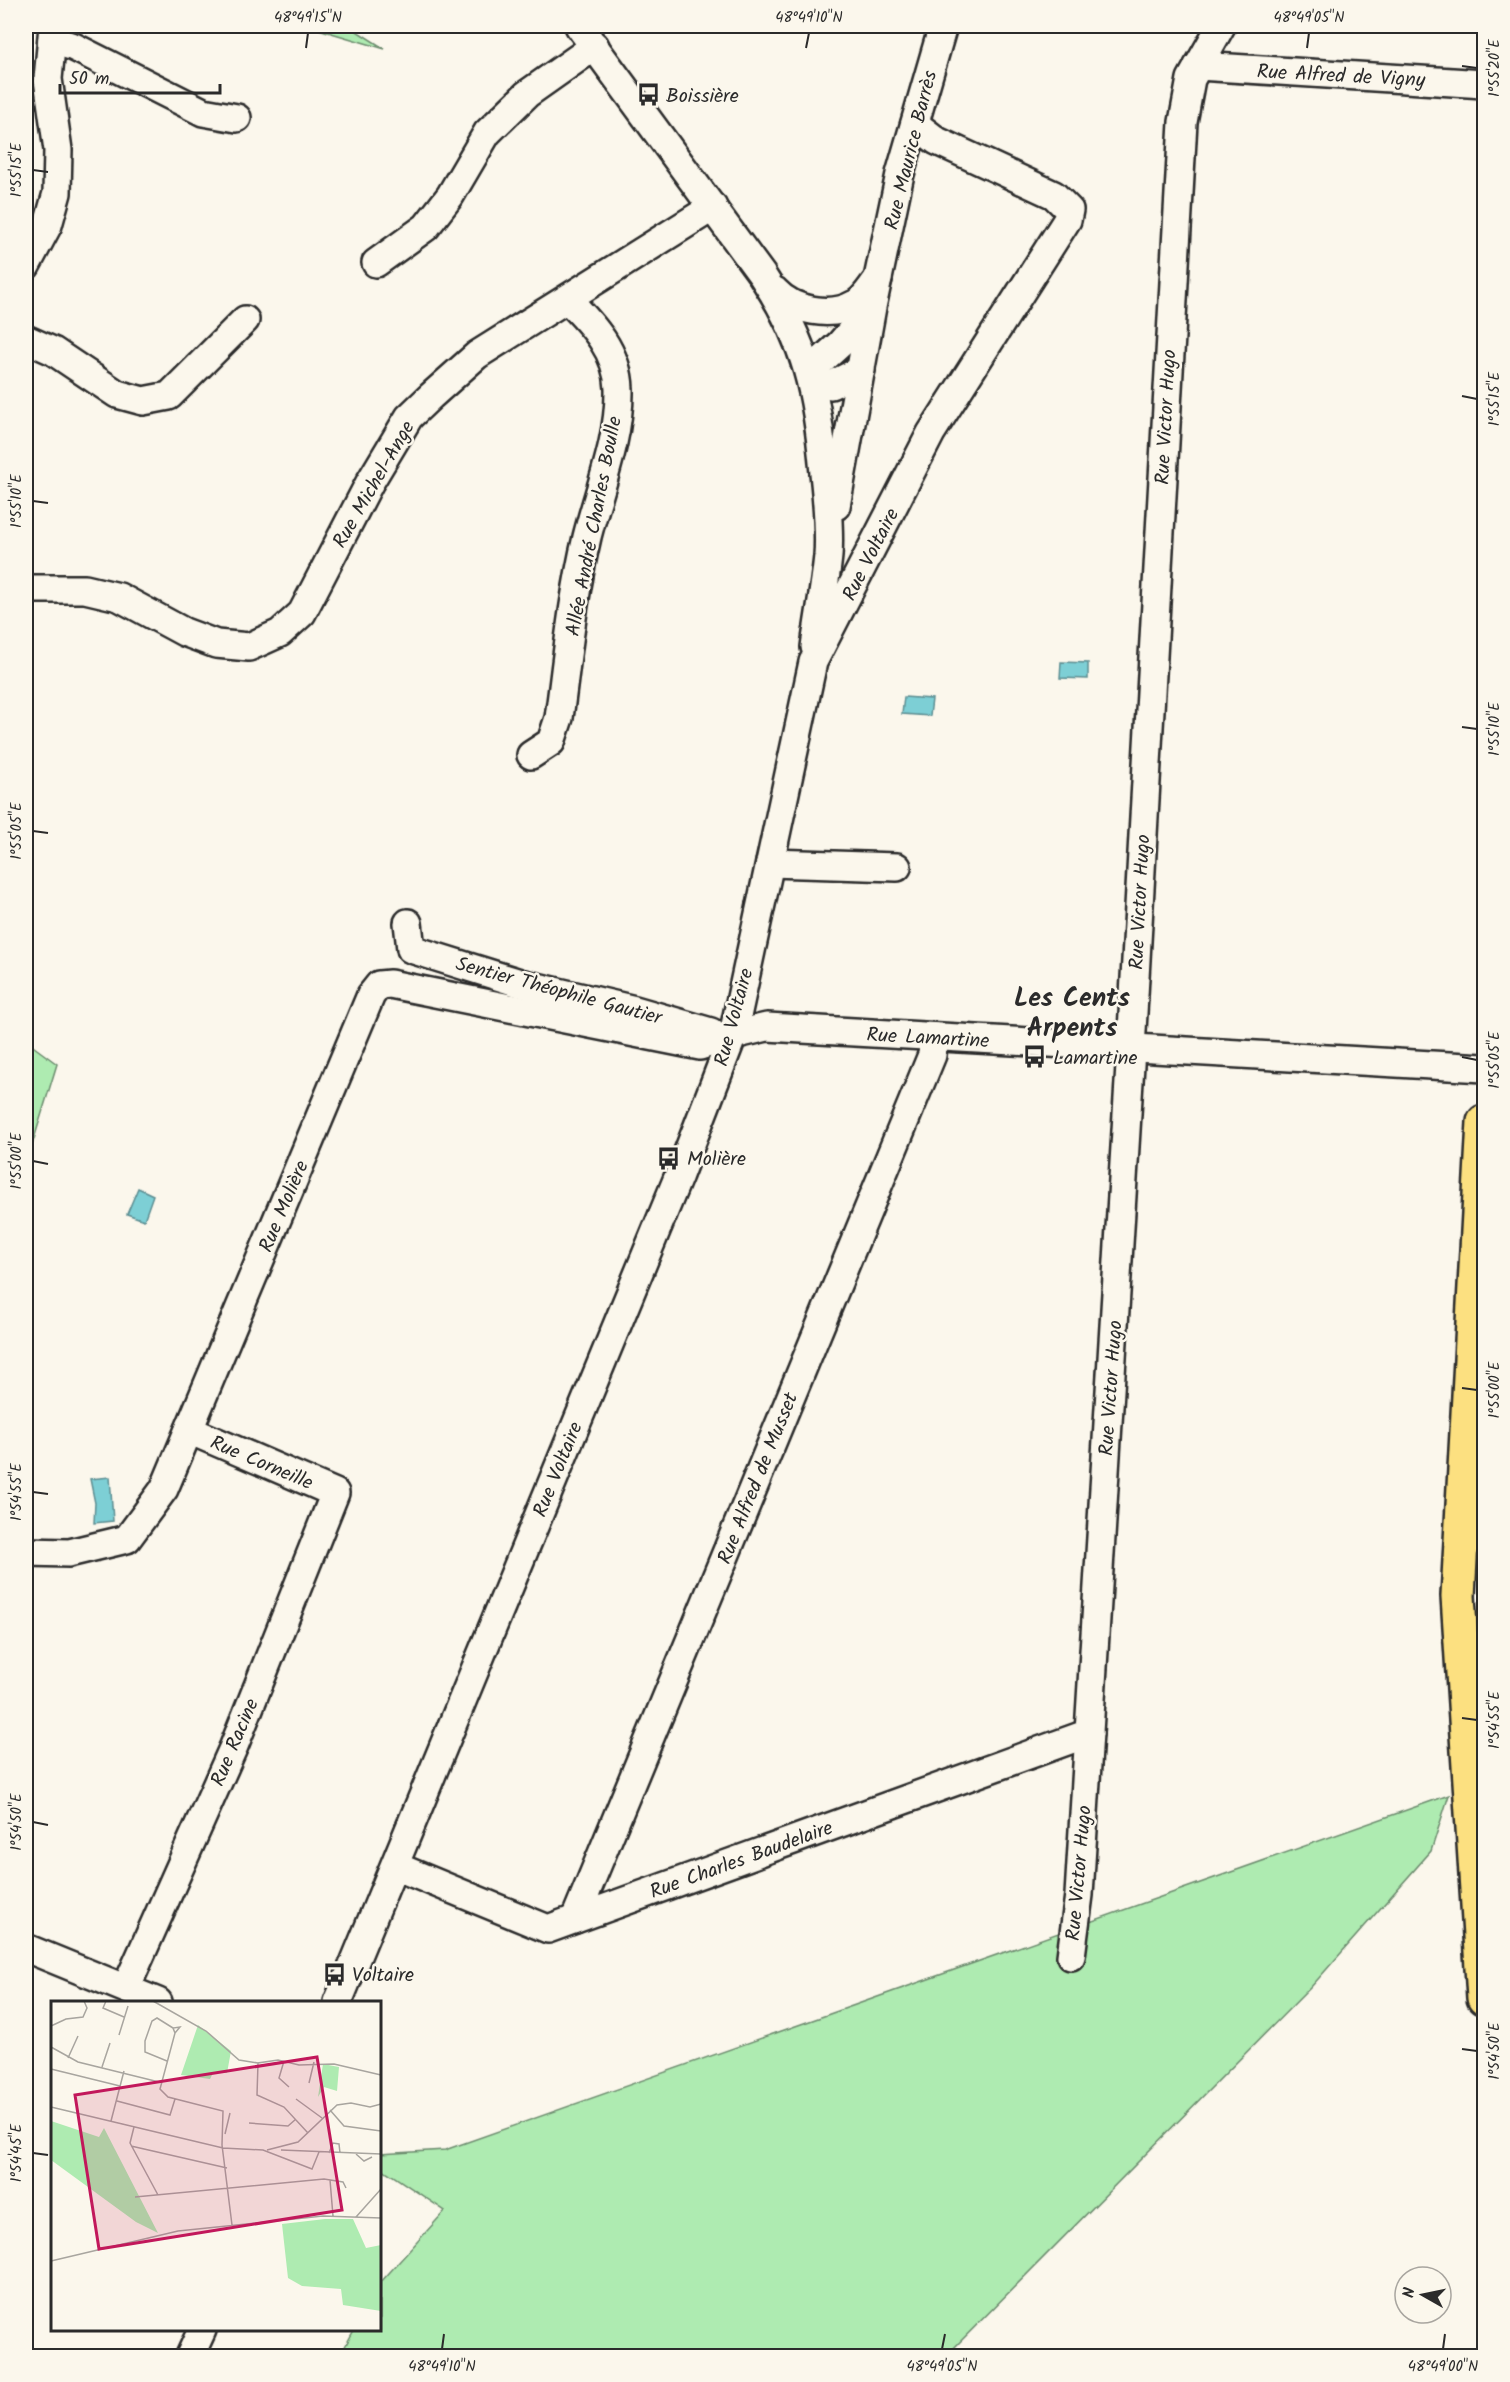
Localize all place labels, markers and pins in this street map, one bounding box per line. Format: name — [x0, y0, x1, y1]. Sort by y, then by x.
place label: Boissière — [666, 81, 739, 113]
bus stop icon: Boissière — [635, 82, 661, 108]
place label: Lamartine — [1053, 1043, 1137, 1075]
bus stop icon: Lamartine — [1022, 1044, 1048, 1070]
place label: Molière — [687, 1144, 746, 1176]
bus stop icon: Molière — [656, 1145, 682, 1171]
place label: Voltaire — [352, 1960, 414, 1992]
bus stop icon: Voltaire — [321, 1961, 347, 1987]

